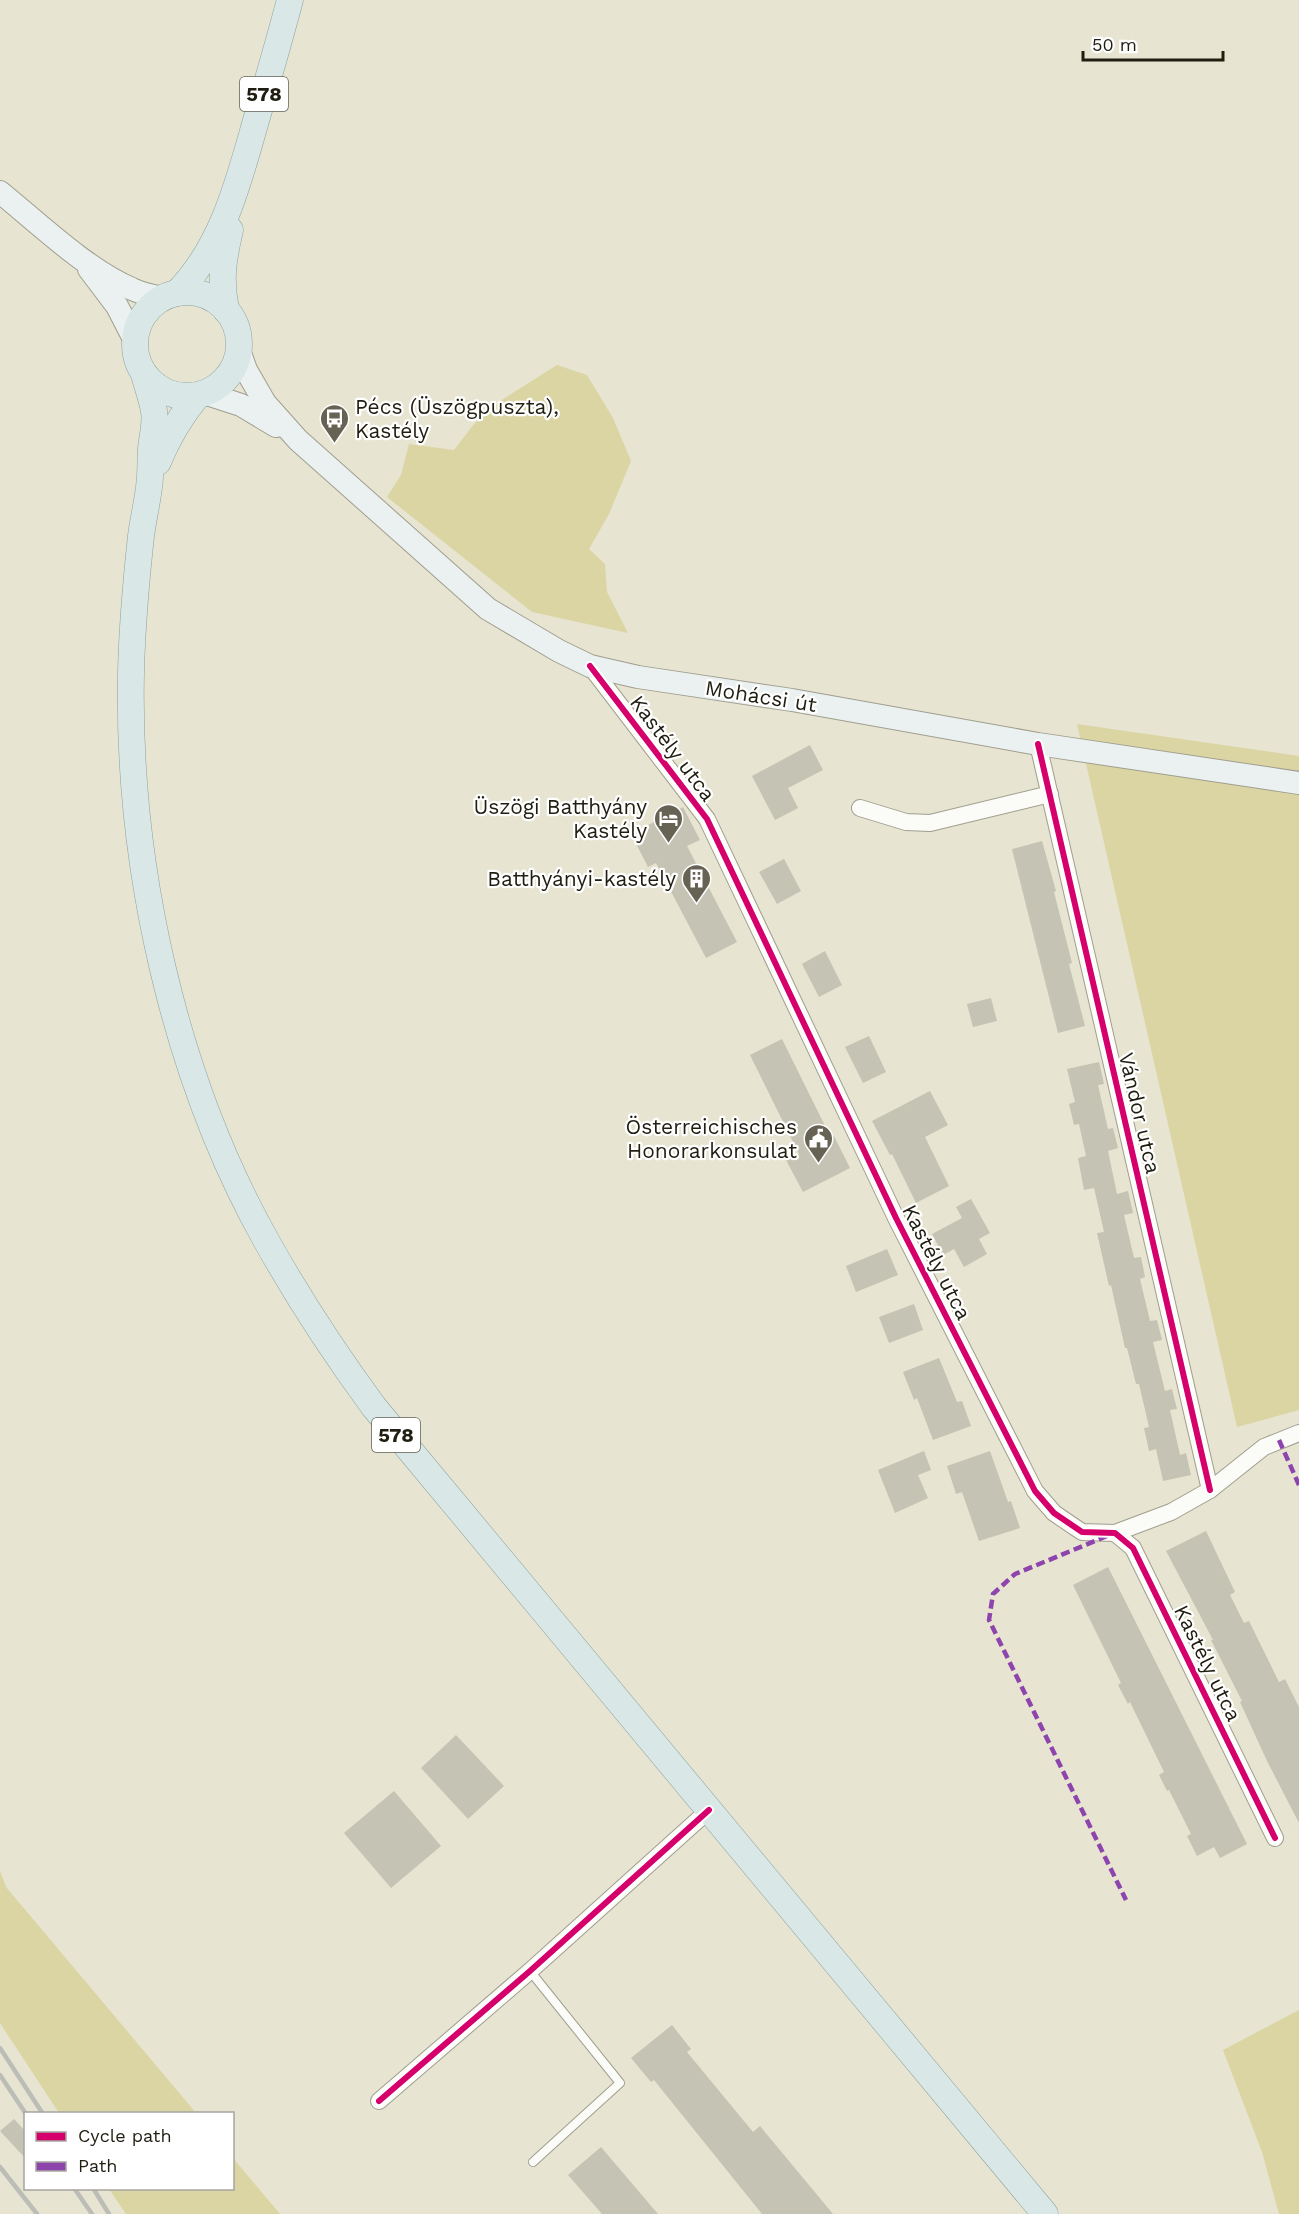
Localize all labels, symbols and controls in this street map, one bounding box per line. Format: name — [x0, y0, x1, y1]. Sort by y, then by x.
scale bar — [1083, 24, 1222, 62]
text: 50 m — [1092, 34, 1137, 55]
road number: 578 — [240, 77, 288, 111]
place label: Pécs (Üszögpuszta), Kastély — [355, 394, 559, 443]
bus stop icon: Pécs (Üszögpuszta), Kastély — [318, 402, 350, 444]
street label: Mohácsi út — [703, 675, 819, 717]
street label: Kastély utca — [625, 690, 721, 806]
place label: Üszögi Batthyány Kastély — [474, 794, 647, 843]
hotel icon: Üszögi Batthyány Kastély — [652, 802, 684, 844]
building icon: Batthyányi-kastély — [681, 862, 713, 904]
place label: Batthyányi-kastély — [487, 866, 676, 891]
street label: Vándor utca — [1114, 1050, 1166, 1176]
place label: Österreichisches Honorarkonsulat — [625, 1114, 797, 1163]
public building icon: Österreichisches Honorarkonsulat — [802, 1122, 834, 1164]
street label: Kastély utca — [897, 1200, 977, 1324]
road number: 578 — [372, 1418, 420, 1452]
street label: Kastély utca — [1169, 1601, 1247, 1725]
legend — [24, 2112, 234, 2190]
text: Cycle path — [78, 2125, 172, 2146]
text: Path — [78, 2155, 118, 2176]

